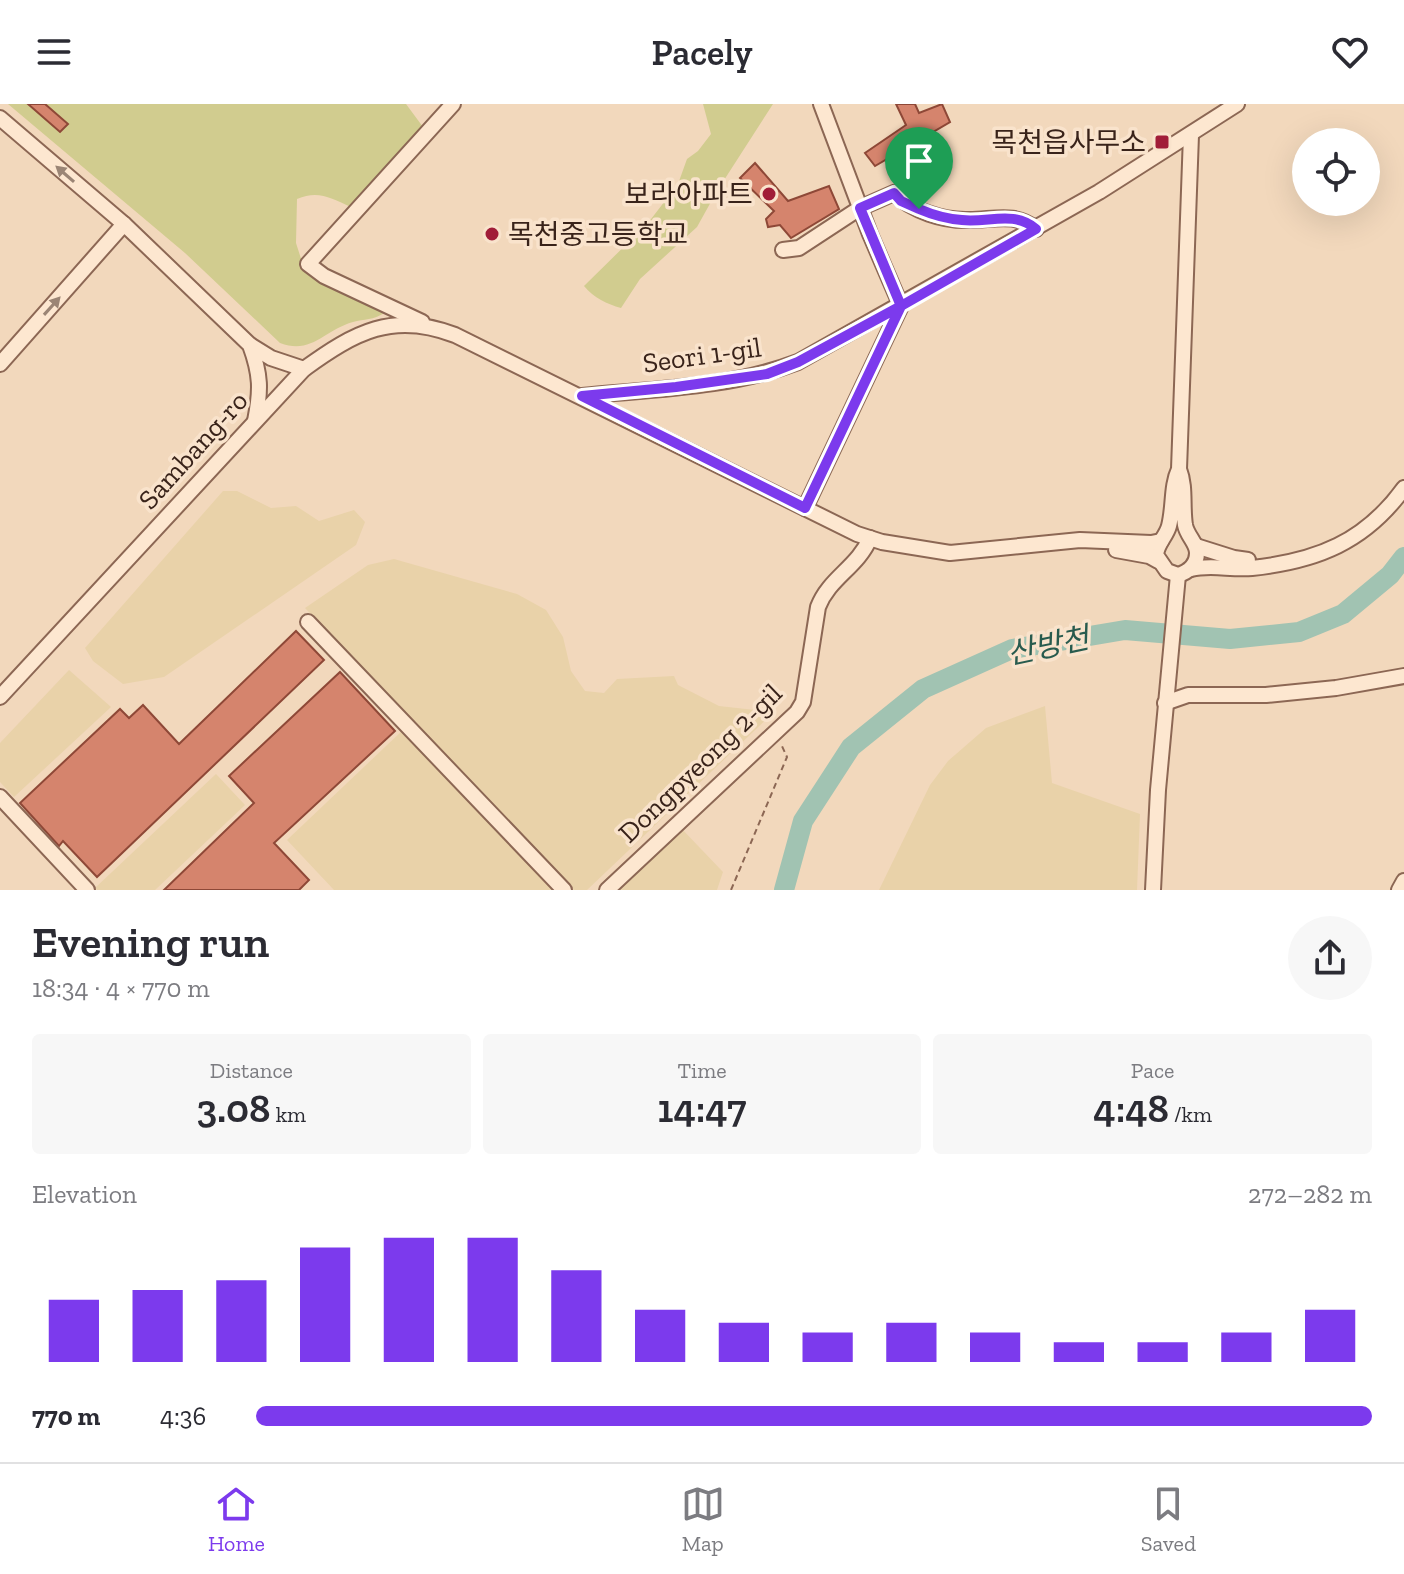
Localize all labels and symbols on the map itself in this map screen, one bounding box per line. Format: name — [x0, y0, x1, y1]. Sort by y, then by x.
place label: 목천읍사무소 — [991, 126, 1146, 159]
pin — [885, 127, 953, 209]
marker: 목천읍사무소 — [1153, 133, 1171, 151]
one-way arrow — [56, 165, 75, 183]
place label: 보라아파트 — [624, 178, 753, 211]
marker: 보라아파트 — [760, 185, 778, 203]
place label: 목천중고등학교 — [508, 218, 688, 251]
marker: 목천중고등학교 — [483, 225, 501, 243]
one-way arrow — [43, 296, 60, 316]
street label: Seori 1-gil — [641, 330, 763, 380]
street label: Sambang-ro — [131, 384, 255, 516]
water label: 산방천 — [1004, 619, 1096, 672]
street label: Dongpyeong 2-gil — [611, 677, 789, 849]

